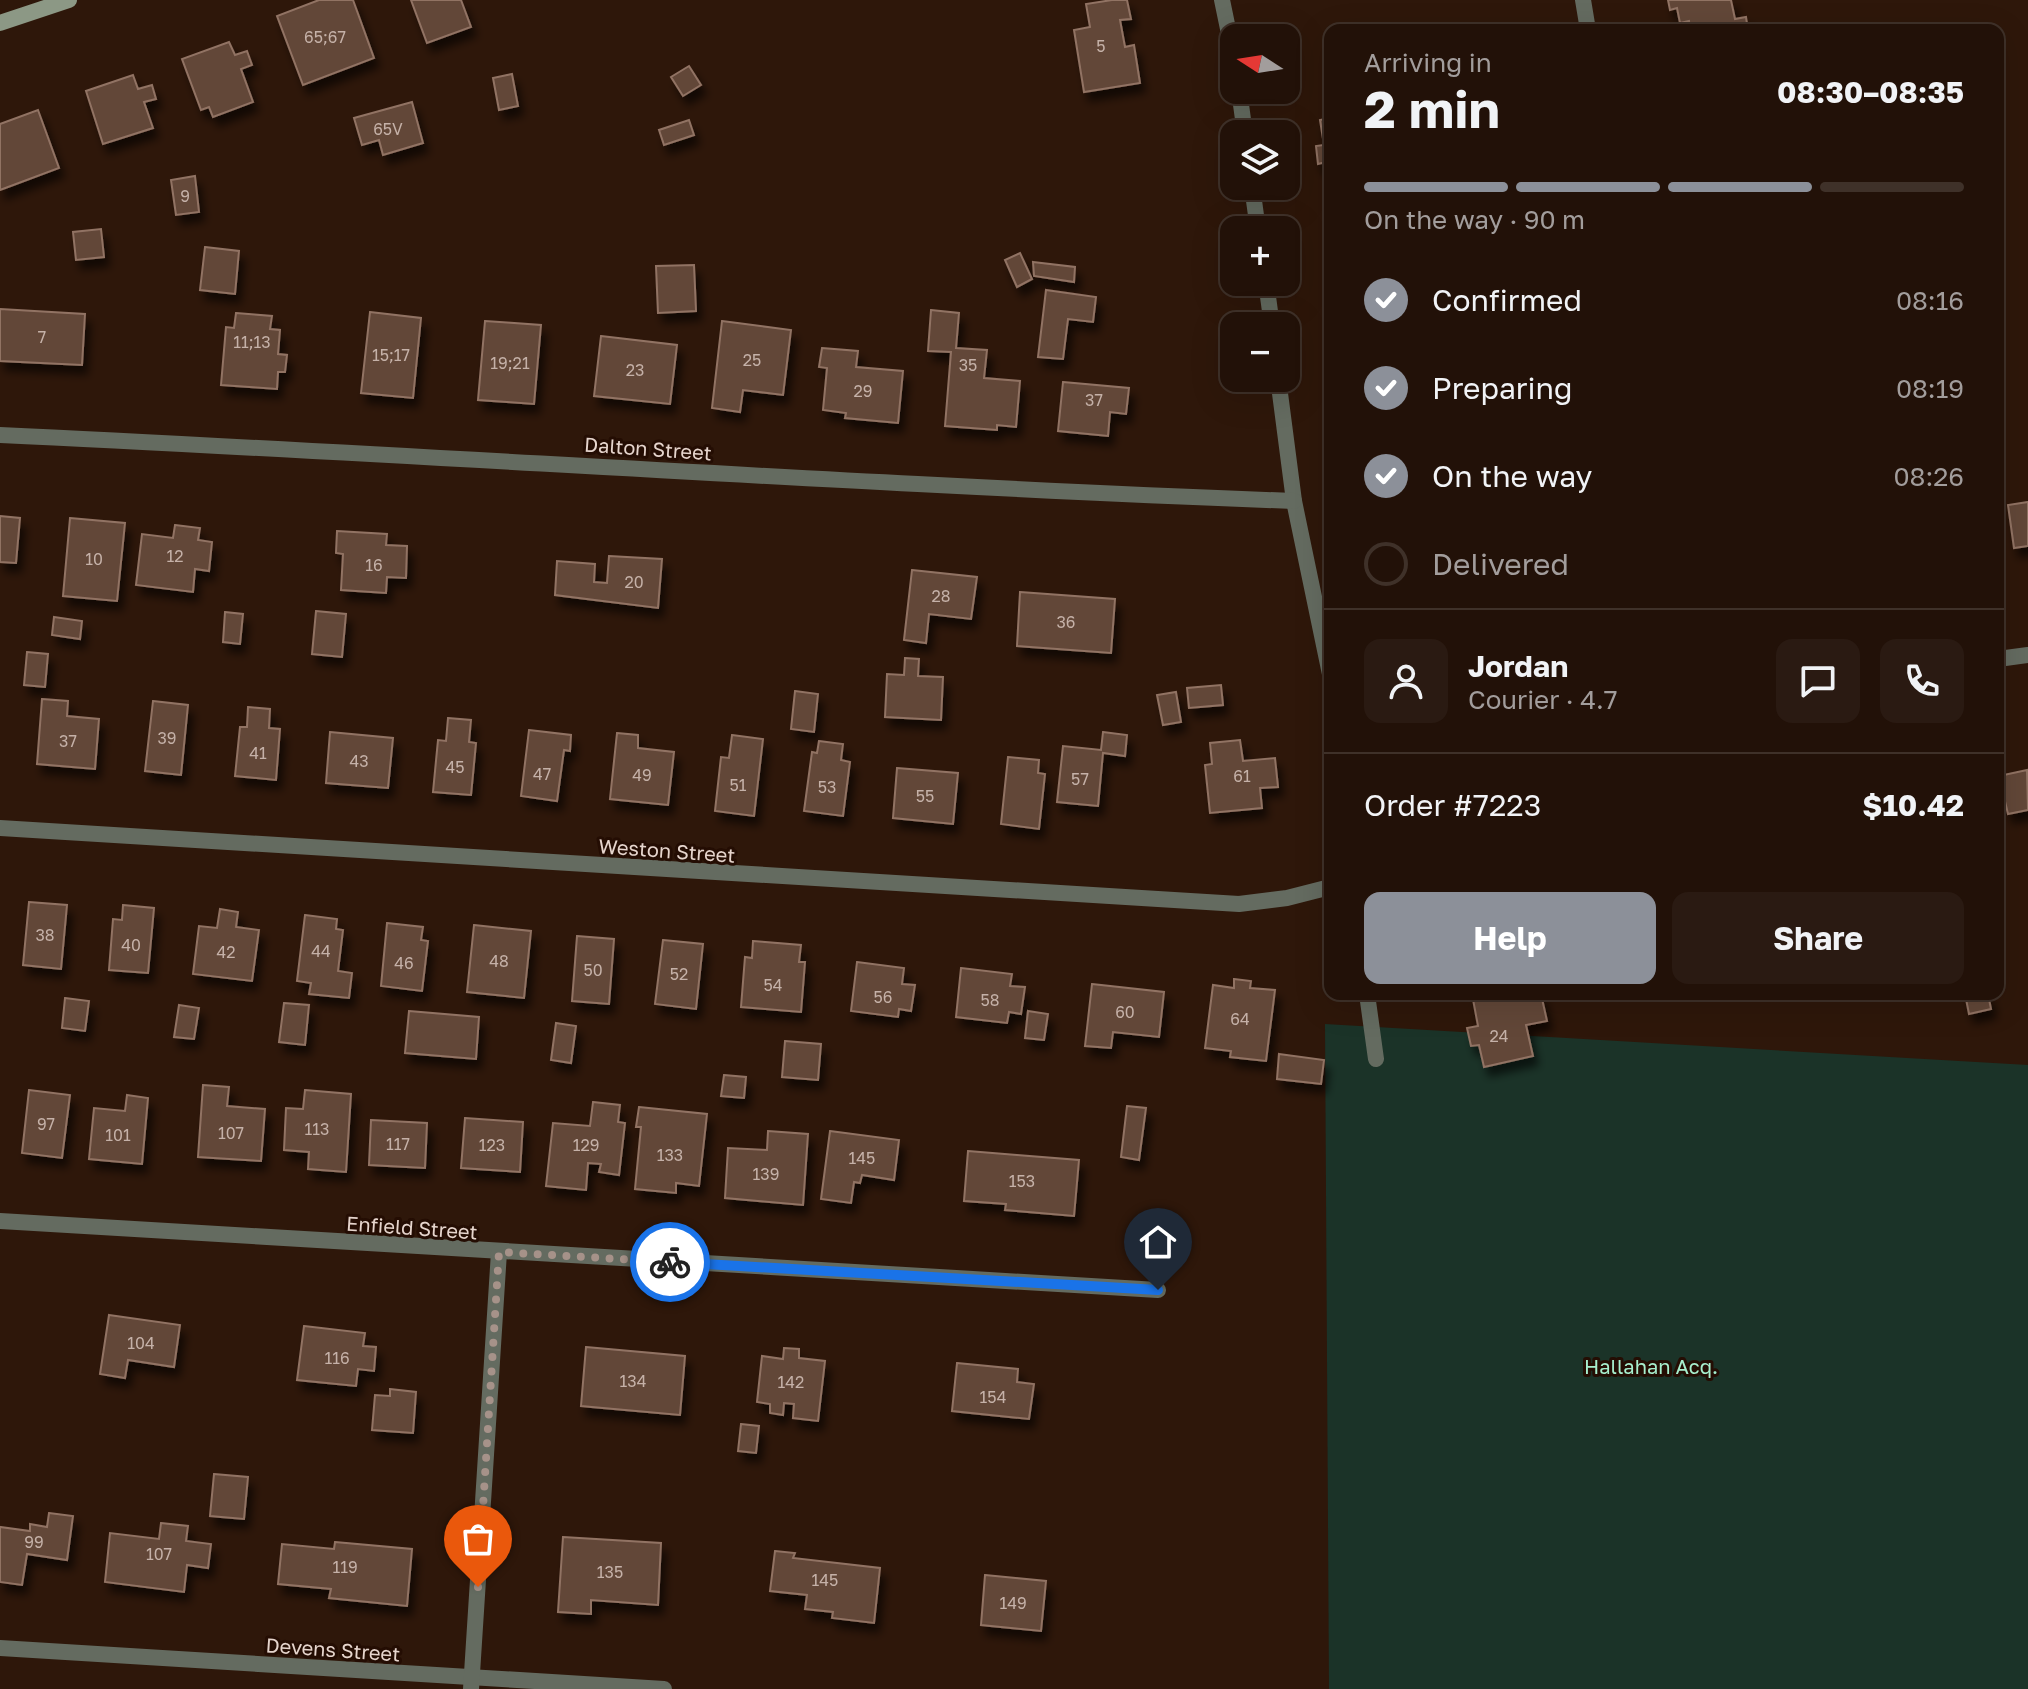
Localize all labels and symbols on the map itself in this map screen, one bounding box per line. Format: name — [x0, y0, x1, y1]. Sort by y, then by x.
north arrow — [1220, 24, 1300, 104]
house number: 65;67 — [304, 27, 346, 47]
house number: 5 — [1096, 36, 1106, 56]
house number: 65V — [373, 119, 403, 139]
house number: 9 — [180, 186, 190, 206]
house number: 7 — [38, 327, 46, 347]
house number: 11;13 — [233, 332, 271, 352]
house number: 15;17 — [372, 345, 410, 365]
house number: 25 — [743, 350, 761, 370]
house number: 19;21 — [490, 353, 530, 373]
house number: 35 — [959, 355, 977, 375]
house number: 23 — [626, 360, 644, 380]
house number: 29 — [854, 381, 872, 401]
house number: 37 — [1085, 390, 1103, 410]
street label: Dalton Street — [583, 432, 713, 464]
house number: 12 — [166, 546, 184, 566]
house number: 10 — [85, 549, 103, 569]
house number: 16 — [365, 555, 383, 575]
house number: 20 — [624, 572, 644, 592]
house number: 28 — [931, 586, 951, 606]
house number: 36 — [1056, 612, 1076, 632]
house number: 39 — [157, 728, 177, 748]
house number: 37 — [59, 731, 77, 751]
house number: 41 — [249, 743, 267, 763]
house number: 43 — [349, 751, 369, 771]
house number: 45 — [445, 757, 465, 777]
house number: 47 — [533, 764, 551, 784]
house number: 49 — [632, 765, 652, 785]
house number: 61 — [1233, 766, 1251, 786]
house number: 57 — [1071, 769, 1089, 789]
house number: 51 — [729, 775, 747, 795]
house number: 53 — [818, 777, 836, 797]
house number: 55 — [916, 786, 934, 806]
street label: Weston Street — [598, 833, 736, 867]
house number: 38 — [35, 925, 55, 945]
house number: 40 — [121, 935, 141, 955]
house number: 44 — [311, 941, 331, 961]
house number: 42 — [216, 942, 236, 962]
house number: 48 — [489, 951, 509, 971]
house number: 46 — [394, 953, 414, 973]
house number: 50 — [583, 960, 603, 980]
house number: 52 — [670, 964, 688, 984]
house number: 54 — [763, 975, 783, 995]
house number: 56 — [874, 987, 892, 1007]
house number: 58 — [980, 990, 1000, 1010]
house number: 60 — [1115, 1002, 1135, 1022]
house number: 64 — [1230, 1009, 1250, 1029]
house number: 24 — [1489, 1026, 1509, 1046]
house number: 97 — [37, 1114, 55, 1134]
house number: 113 — [305, 1119, 329, 1139]
house number: 107 — [218, 1123, 244, 1143]
house number: 101 — [105, 1125, 131, 1145]
house number: 117 — [386, 1134, 410, 1154]
house number: 123 — [479, 1135, 505, 1155]
house number: 129 — [573, 1135, 599, 1155]
house number: 133 — [657, 1145, 683, 1165]
house number: 145 — [849, 1148, 875, 1168]
house number: 139 — [753, 1164, 779, 1184]
house number: 153 — [1009, 1171, 1035, 1191]
pin — [1124, 1208, 1192, 1290]
street label: Enfield Street — [346, 1210, 478, 1244]
courier — [630, 1222, 710, 1302]
house number: 104 — [127, 1333, 155, 1353]
house number: 116 — [324, 1348, 350, 1368]
park label: Hallahan Acq. — [1584, 1354, 1718, 1378]
house number: 134 — [620, 1371, 646, 1391]
house number: 142 — [778, 1372, 804, 1392]
house number: 154 — [980, 1387, 1006, 1407]
pin — [444, 1505, 512, 1587]
house number: 99 — [24, 1532, 44, 1552]
house number: 107 — [146, 1544, 172, 1564]
house number: 119 — [332, 1557, 358, 1577]
house number: 135 — [597, 1562, 623, 1582]
house number: 145 — [812, 1570, 838, 1590]
house number: 149 — [999, 1593, 1027, 1613]
street label: Devens Street — [265, 1632, 401, 1666]

